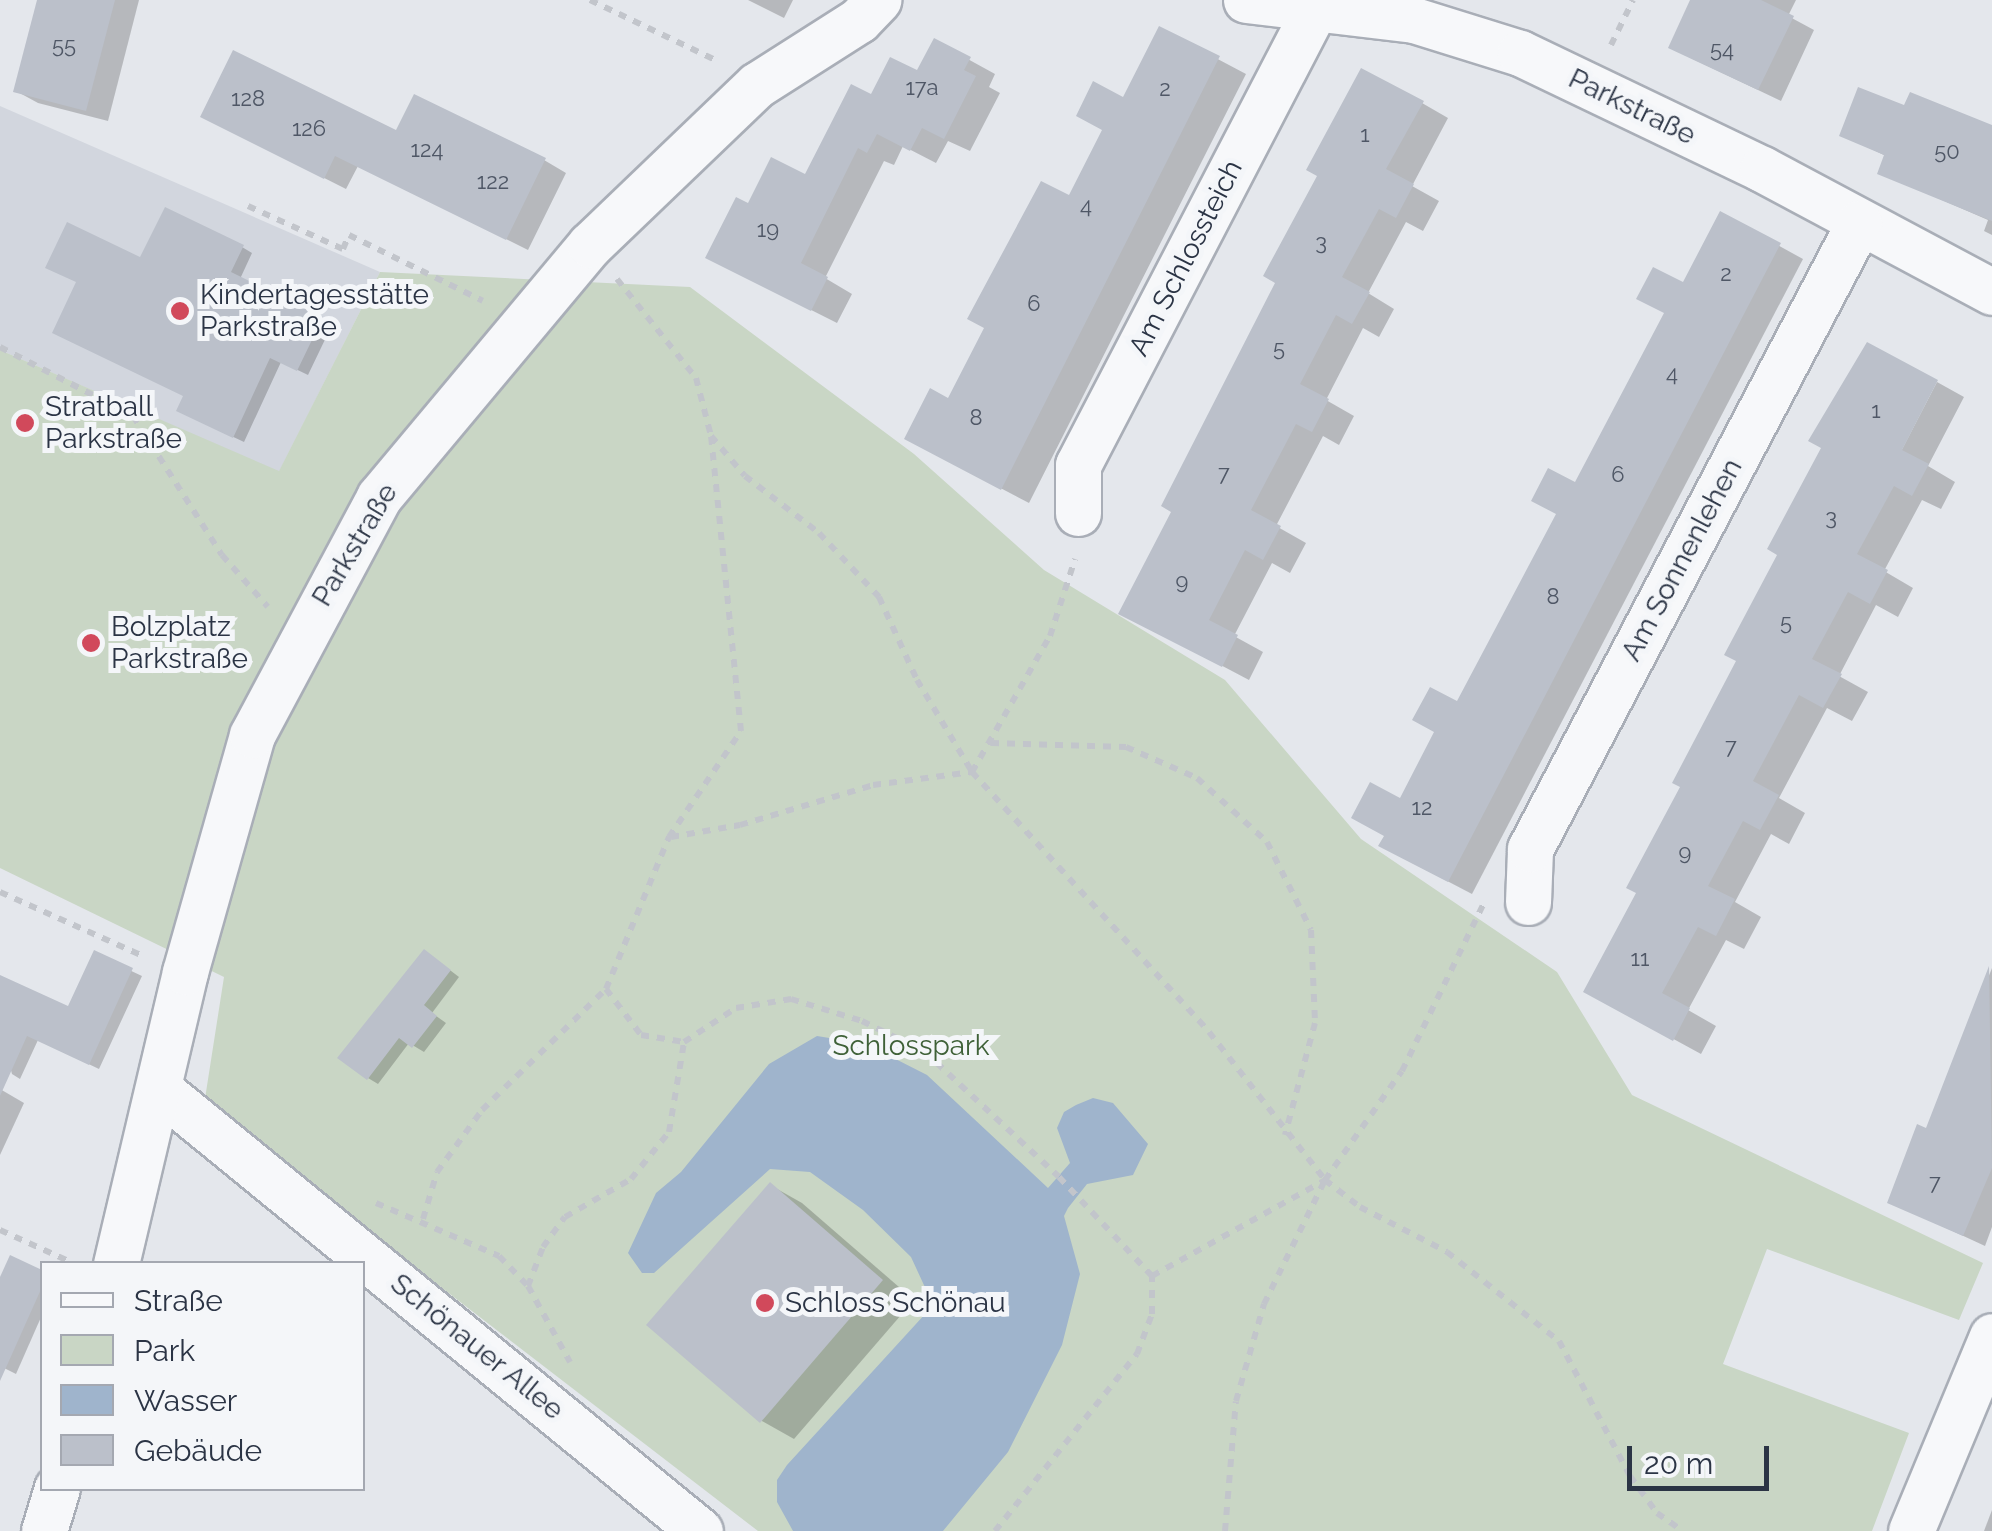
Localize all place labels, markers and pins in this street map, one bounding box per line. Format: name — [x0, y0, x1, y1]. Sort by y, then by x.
place label: Kindertagesstätte Parkstraße — [200, 278, 429, 344]
marker: Kindertagesstätte Parkstraße — [169, 300, 191, 322]
place label: Stratball Parkstraße — [45, 390, 182, 456]
marker: Stratball Parkstraße — [14, 412, 36, 434]
place label: Bolzplatz Parkstraße — [111, 610, 248, 676]
marker: Bolzplatz Parkstraße — [80, 632, 102, 654]
place label: Schloss Schönau — [785, 1286, 1006, 1320]
marker: Schloss Schönau — [754, 1292, 776, 1314]

